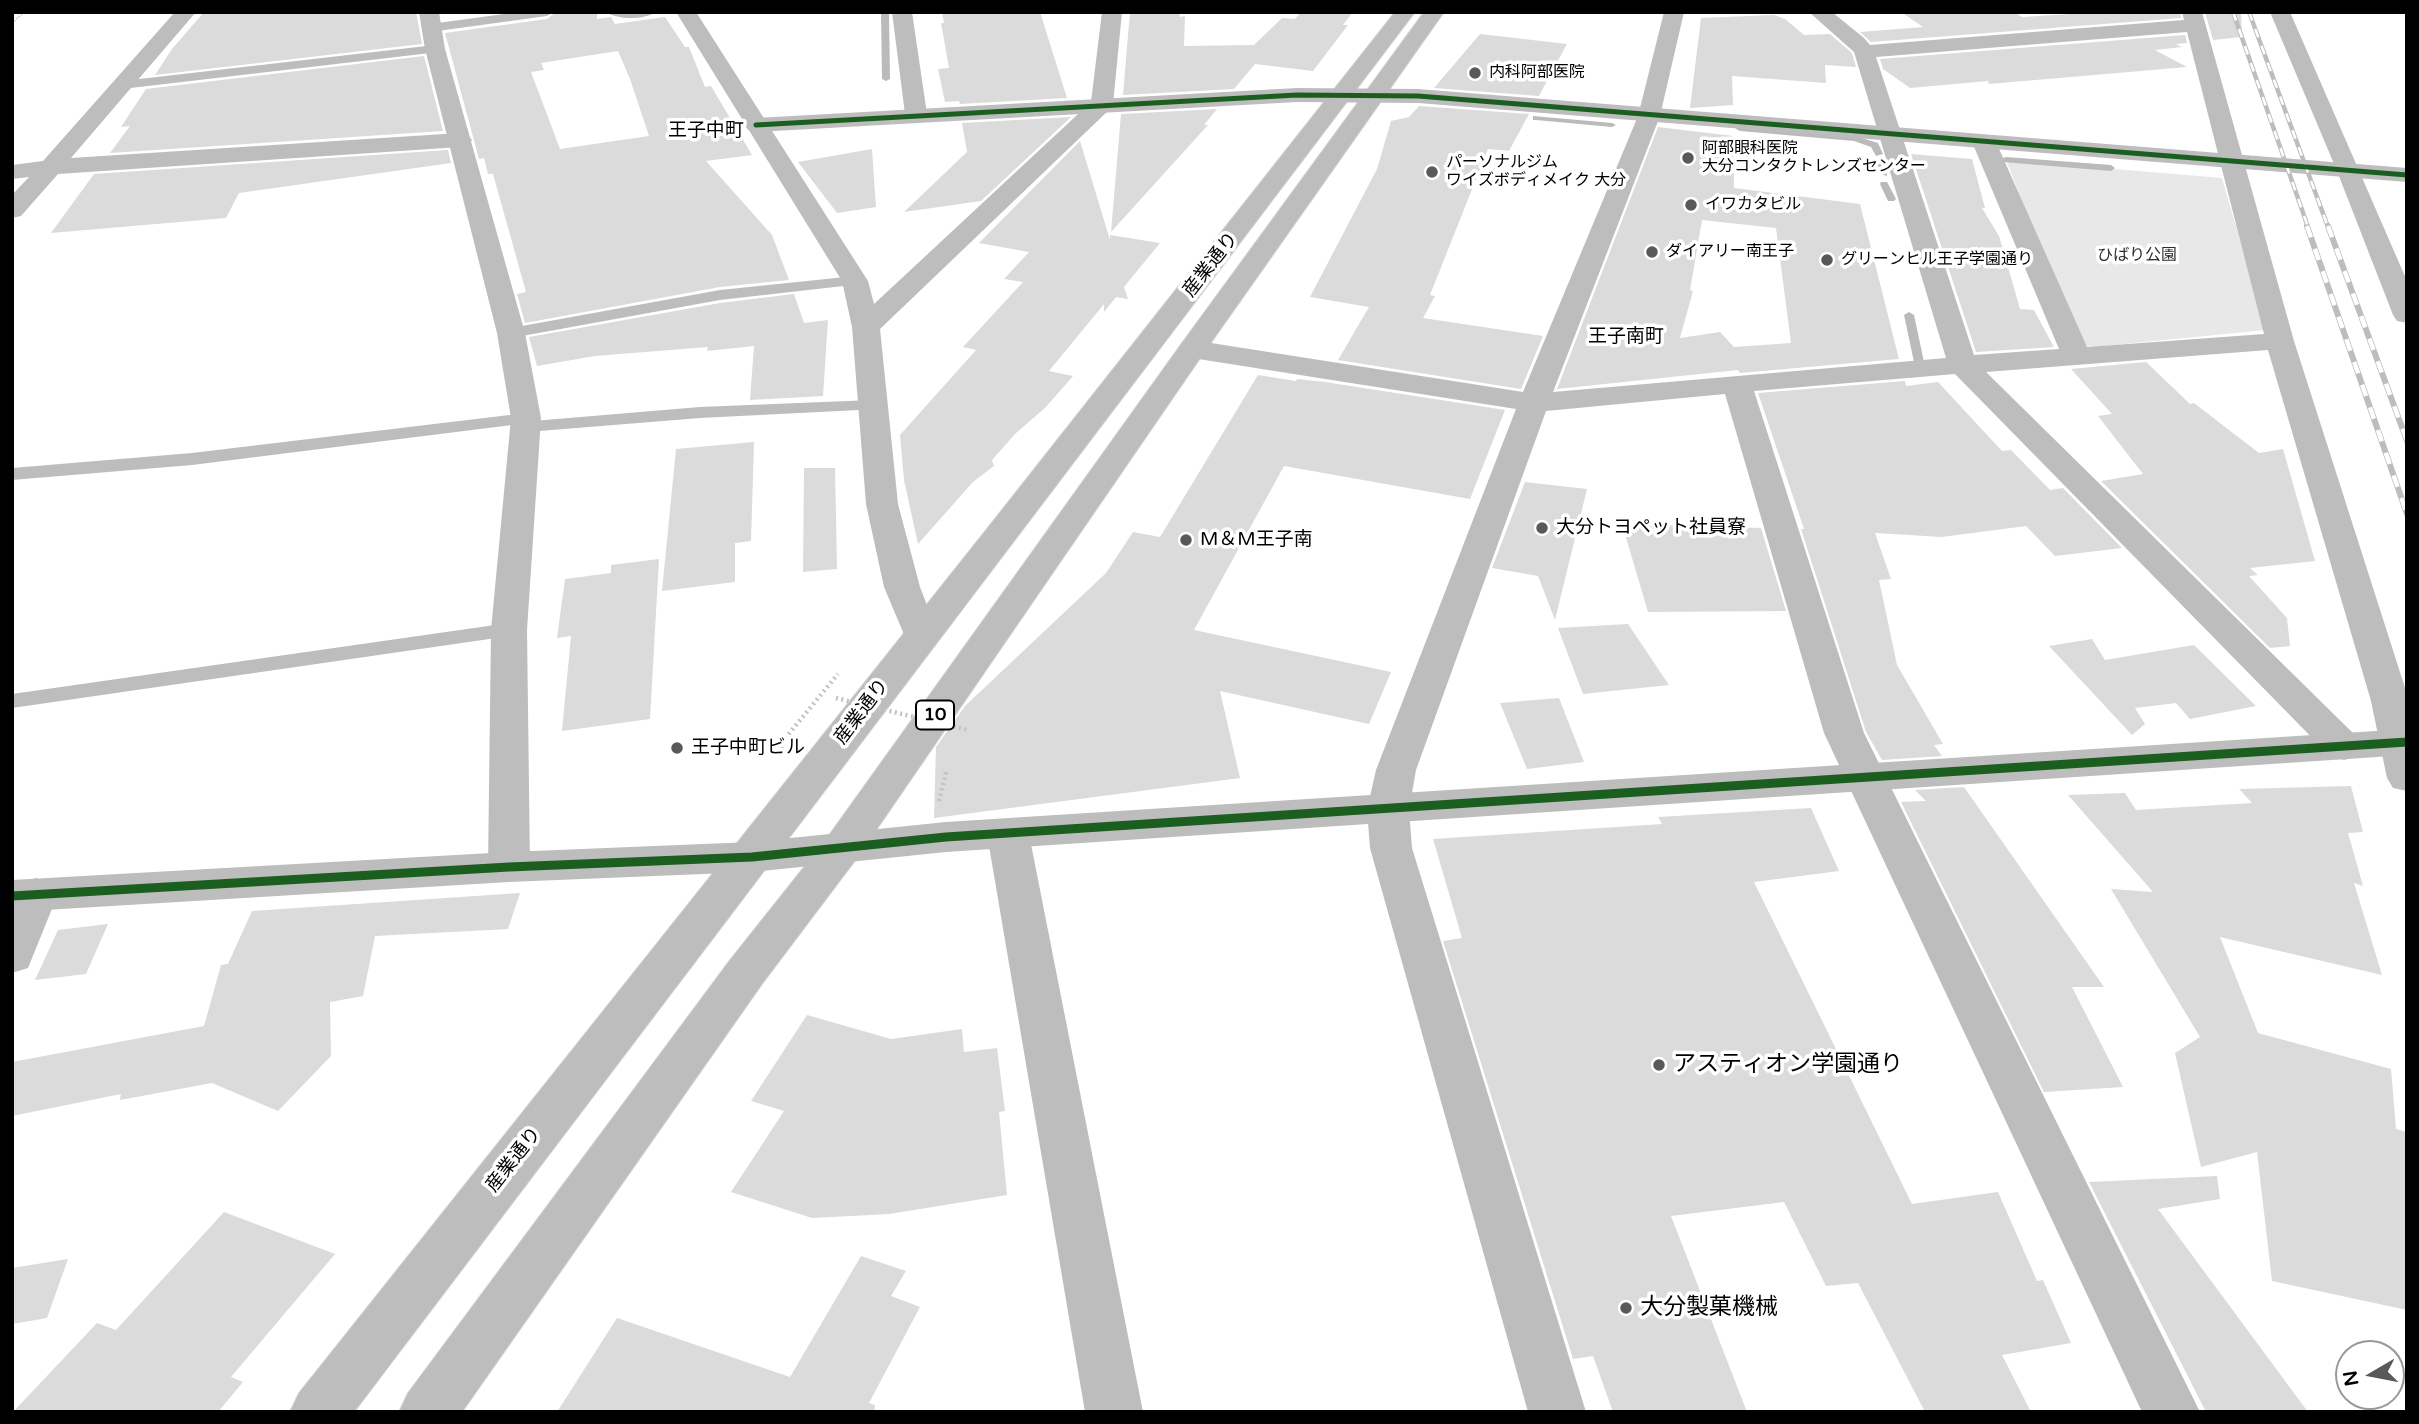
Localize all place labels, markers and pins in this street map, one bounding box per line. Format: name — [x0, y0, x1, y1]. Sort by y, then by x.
place label: 内科阿部医院 — [1489, 63, 1585, 83]
marker: 内科阿部医院 — [1467, 65, 1483, 81]
place label: 阿部眼科医院 大分コンタクトレンズセンター — [1702, 139, 1926, 177]
marker: 阿部眼科医院 大分コンタクトレンズセンター — [1680, 150, 1696, 166]
place label: パーソナルジム ワイズボディメイク 大分 — [1446, 153, 1626, 191]
marker: パーソナルジム ワイズボディメイク 大分 — [1424, 164, 1440, 180]
place label: イワカタビル — [1705, 195, 1801, 215]
marker: イワカタビル — [1683, 197, 1699, 213]
place label: ダイアリー南王子 — [1666, 242, 1794, 262]
marker: ダイアリー南王子 — [1644, 244, 1660, 260]
place label: グリーンヒル王子学園通り — [1841, 250, 2033, 270]
marker: グリーンヒル王子学園通り — [1819, 252, 1835, 268]
place label: 大分トヨペット社員寮 — [1556, 517, 1746, 539]
marker: 大分トヨペット社員寮 — [1534, 520, 1550, 536]
place label: M＆M王子南 — [1200, 529, 1313, 551]
marker: M＆M王子南 — [1178, 532, 1194, 548]
place label: 王子中町ビル — [691, 737, 805, 759]
marker: 王子中町ビル — [669, 740, 685, 756]
place label: アスティオン学園通り — [1673, 1051, 1903, 1079]
marker: アスティオン学園通り — [1651, 1057, 1667, 1073]
place label: 大分製菓機械 — [1640, 1294, 1778, 1322]
marker: 大分製菓機械 — [1618, 1300, 1634, 1316]

